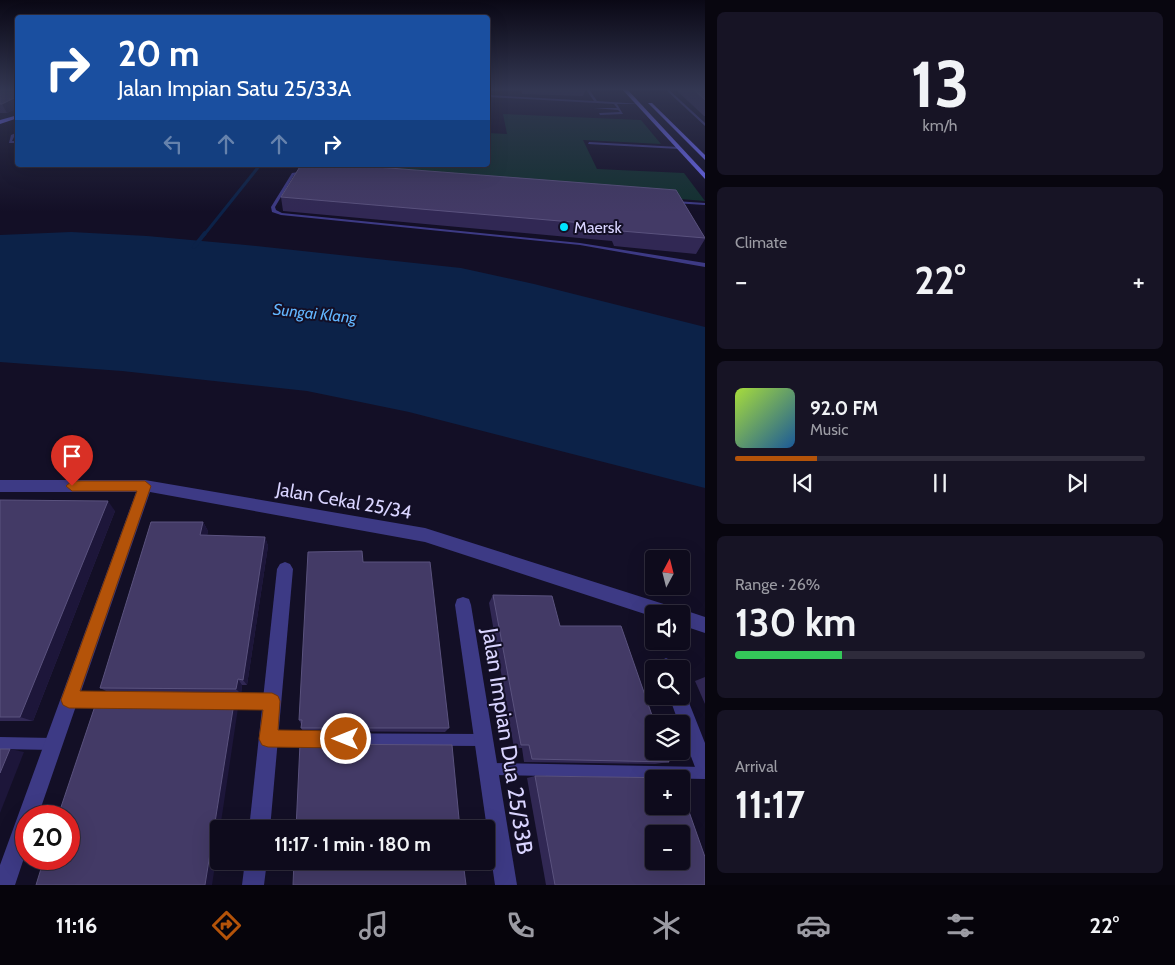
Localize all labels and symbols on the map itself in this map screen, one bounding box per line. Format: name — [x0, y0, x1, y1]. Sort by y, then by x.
place label: Maersk — [574, 218, 622, 237]
marker: Maersk — [558, 221, 570, 233]
water label: Sungai Klang — [272, 300, 358, 327]
pin — [51, 435, 93, 486]
street label: Jalan Cekal 25/34 — [273, 477, 414, 524]
north arrow — [645, 550, 690, 595]
street label: Jalan Impian Dua 25/33B — [476, 625, 539, 856]
position arrow — [319, 712, 371, 764]
speed limit sign: 20 — [15, 805, 80, 870]

